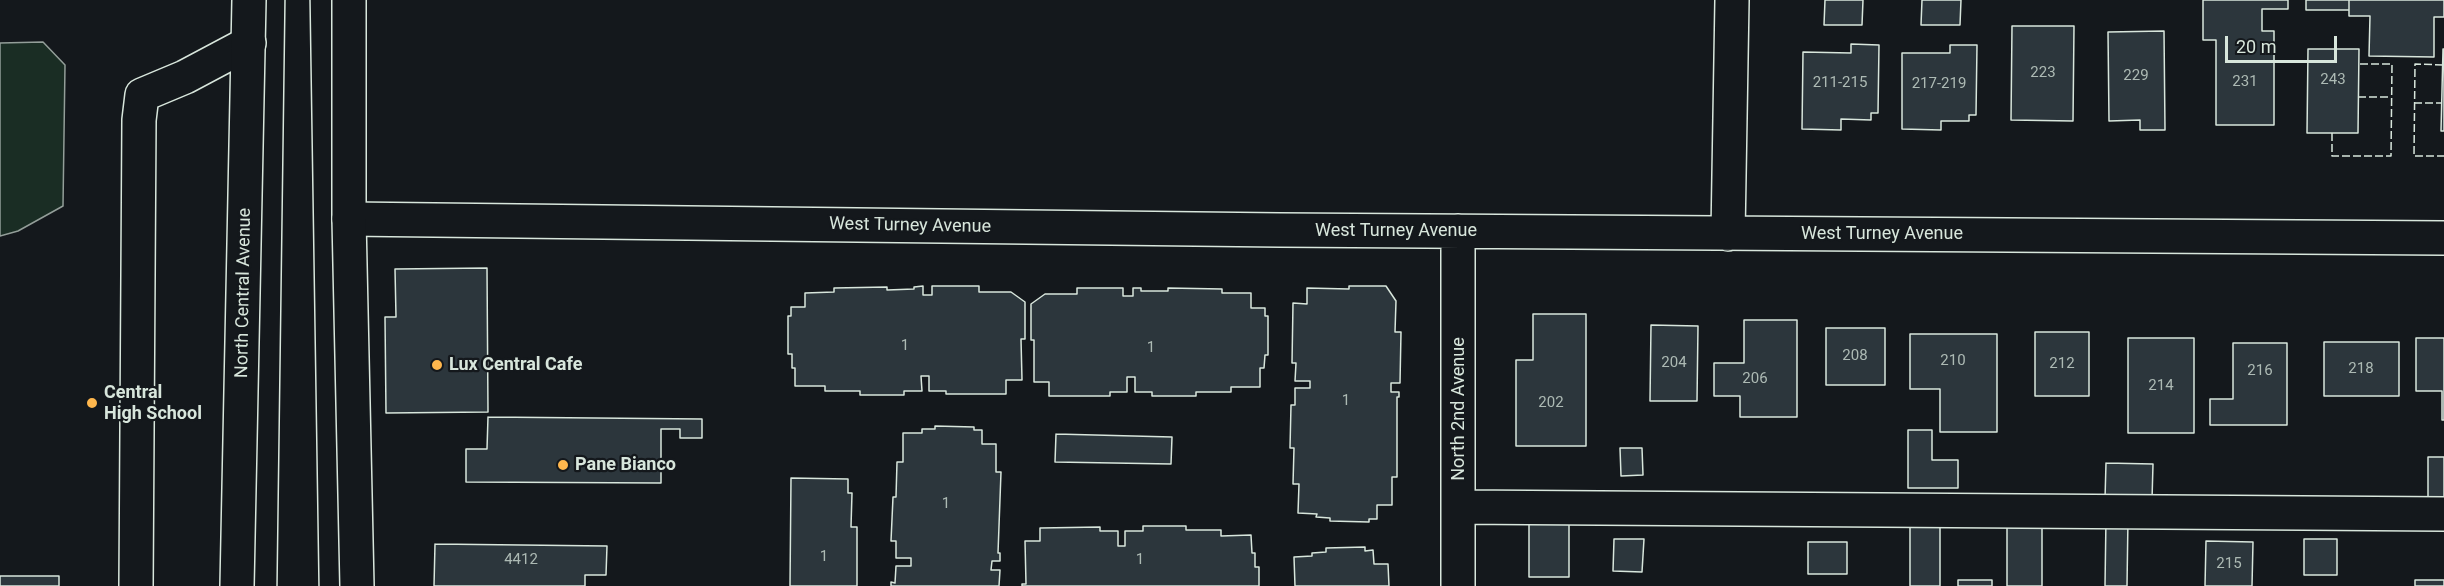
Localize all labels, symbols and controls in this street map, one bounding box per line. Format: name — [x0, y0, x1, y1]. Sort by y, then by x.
scale bar — [2228, 24, 2340, 62]
text: 20 m — [2236, 36, 2276, 57]
house number: 223 — [2030, 64, 2056, 82]
house number: 229 — [2123, 67, 2149, 85]
house number: 243 — [2320, 71, 2346, 89]
house number: 231 — [2232, 73, 2258, 91]
house number: 211-215 — [1813, 74, 1867, 92]
house number: 217-219 — [1912, 75, 1966, 93]
street label: North Central Avenue — [232, 208, 256, 378]
street label: West Turney Avenue — [829, 214, 991, 238]
street label: West Turney Avenue — [1315, 220, 1477, 242]
street label: West Turney Avenue — [1801, 223, 1963, 245]
house number: 1 — [901, 337, 909, 355]
street label: North 2nd Avenue — [1448, 337, 1470, 481]
house number: 1 — [1147, 339, 1155, 357]
house number: 208 — [1842, 347, 1868, 365]
house number: 210 — [1940, 352, 1966, 370]
place label: Lux Central Cafe — [449, 354, 582, 376]
house number: 204 — [1661, 354, 1687, 372]
house number: 212 — [2049, 355, 2075, 373]
marker: Lux Central Cafe — [430, 358, 444, 372]
house number: 218 — [2348, 360, 2374, 378]
house number: 216 — [2247, 362, 2273, 380]
house number: 206 — [1742, 370, 1768, 388]
house number: 214 — [2148, 377, 2174, 395]
place label: Central High School — [104, 382, 202, 424]
house number: 1 — [1342, 392, 1350, 410]
house number: 202 — [1538, 394, 1564, 412]
marker: Central High School — [85, 396, 99, 410]
place label: Pane Bianco — [575, 454, 676, 476]
marker: Pane Bianco — [556, 458, 570, 472]
house number: 1 — [942, 495, 950, 513]
house number: 1 — [820, 548, 828, 566]
house number: 4412 — [504, 551, 538, 569]
house number: 1 — [1136, 551, 1144, 569]
house number: 215 — [2216, 555, 2242, 573]

